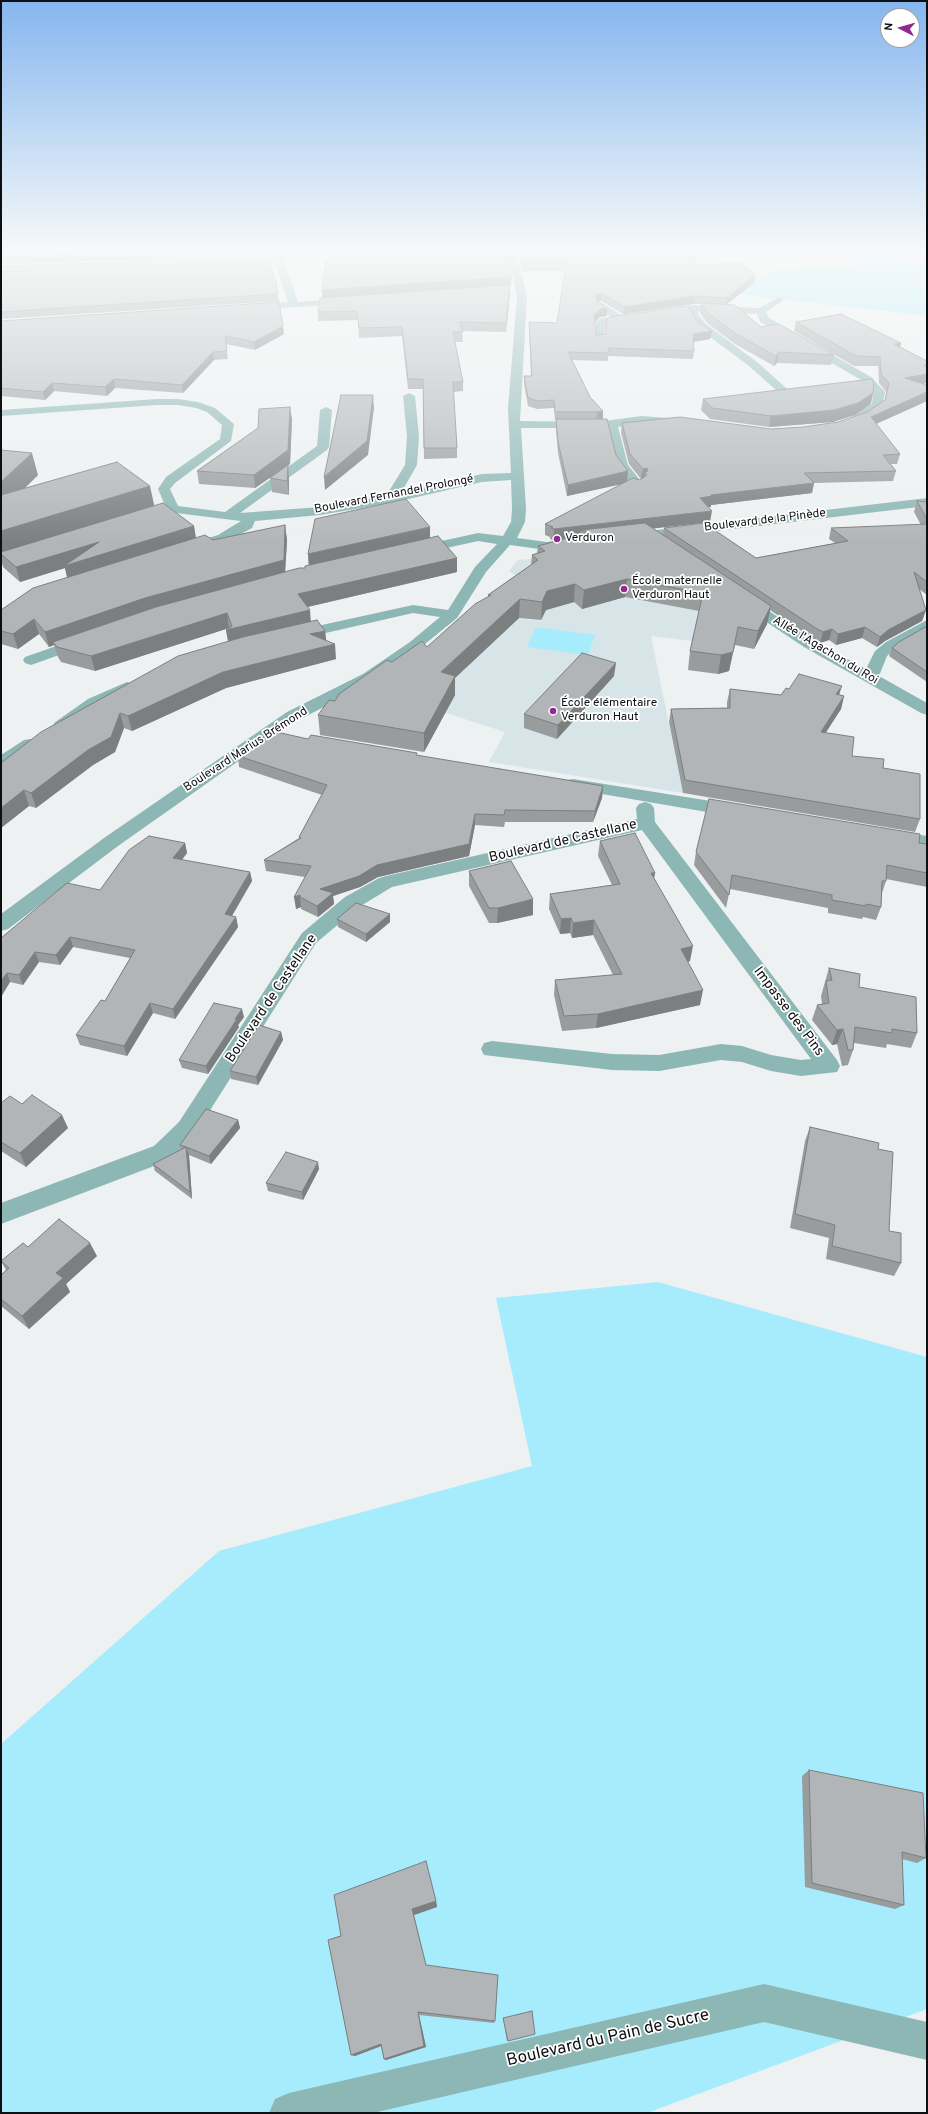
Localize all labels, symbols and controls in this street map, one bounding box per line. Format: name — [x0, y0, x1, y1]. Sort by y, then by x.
north arrow — [880, 8, 920, 48]
text: N — [882, 22, 896, 32]
street label: Boulevard Fernandel Prolongé — [313, 472, 475, 518]
street label: Boulevard de la Pinède — [703, 506, 827, 536]
place label: Verduron — [565, 532, 614, 546]
marker: Verduron — [552, 534, 562, 544]
place label: École maternelle Verduron Haut — [632, 575, 722, 603]
marker: École maternelle Verduron Haut — [619, 584, 629, 594]
street label: Allée l'Agachon du Roi — [770, 614, 880, 688]
place label: École élémentaire Verduron Haut — [561, 697, 657, 725]
street label: Boulevard Marius Brémond — [181, 704, 311, 796]
marker: École élémentaire Verduron Haut — [548, 706, 558, 716]
street label: Boulevard de Castellane — [487, 817, 639, 867]
street label: Boulevard de Castellane — [223, 932, 321, 1066]
street label: Impasse des Pins — [749, 964, 827, 1060]
street label: Boulevard du Pain de Sucre — [505, 2006, 711, 2072]

